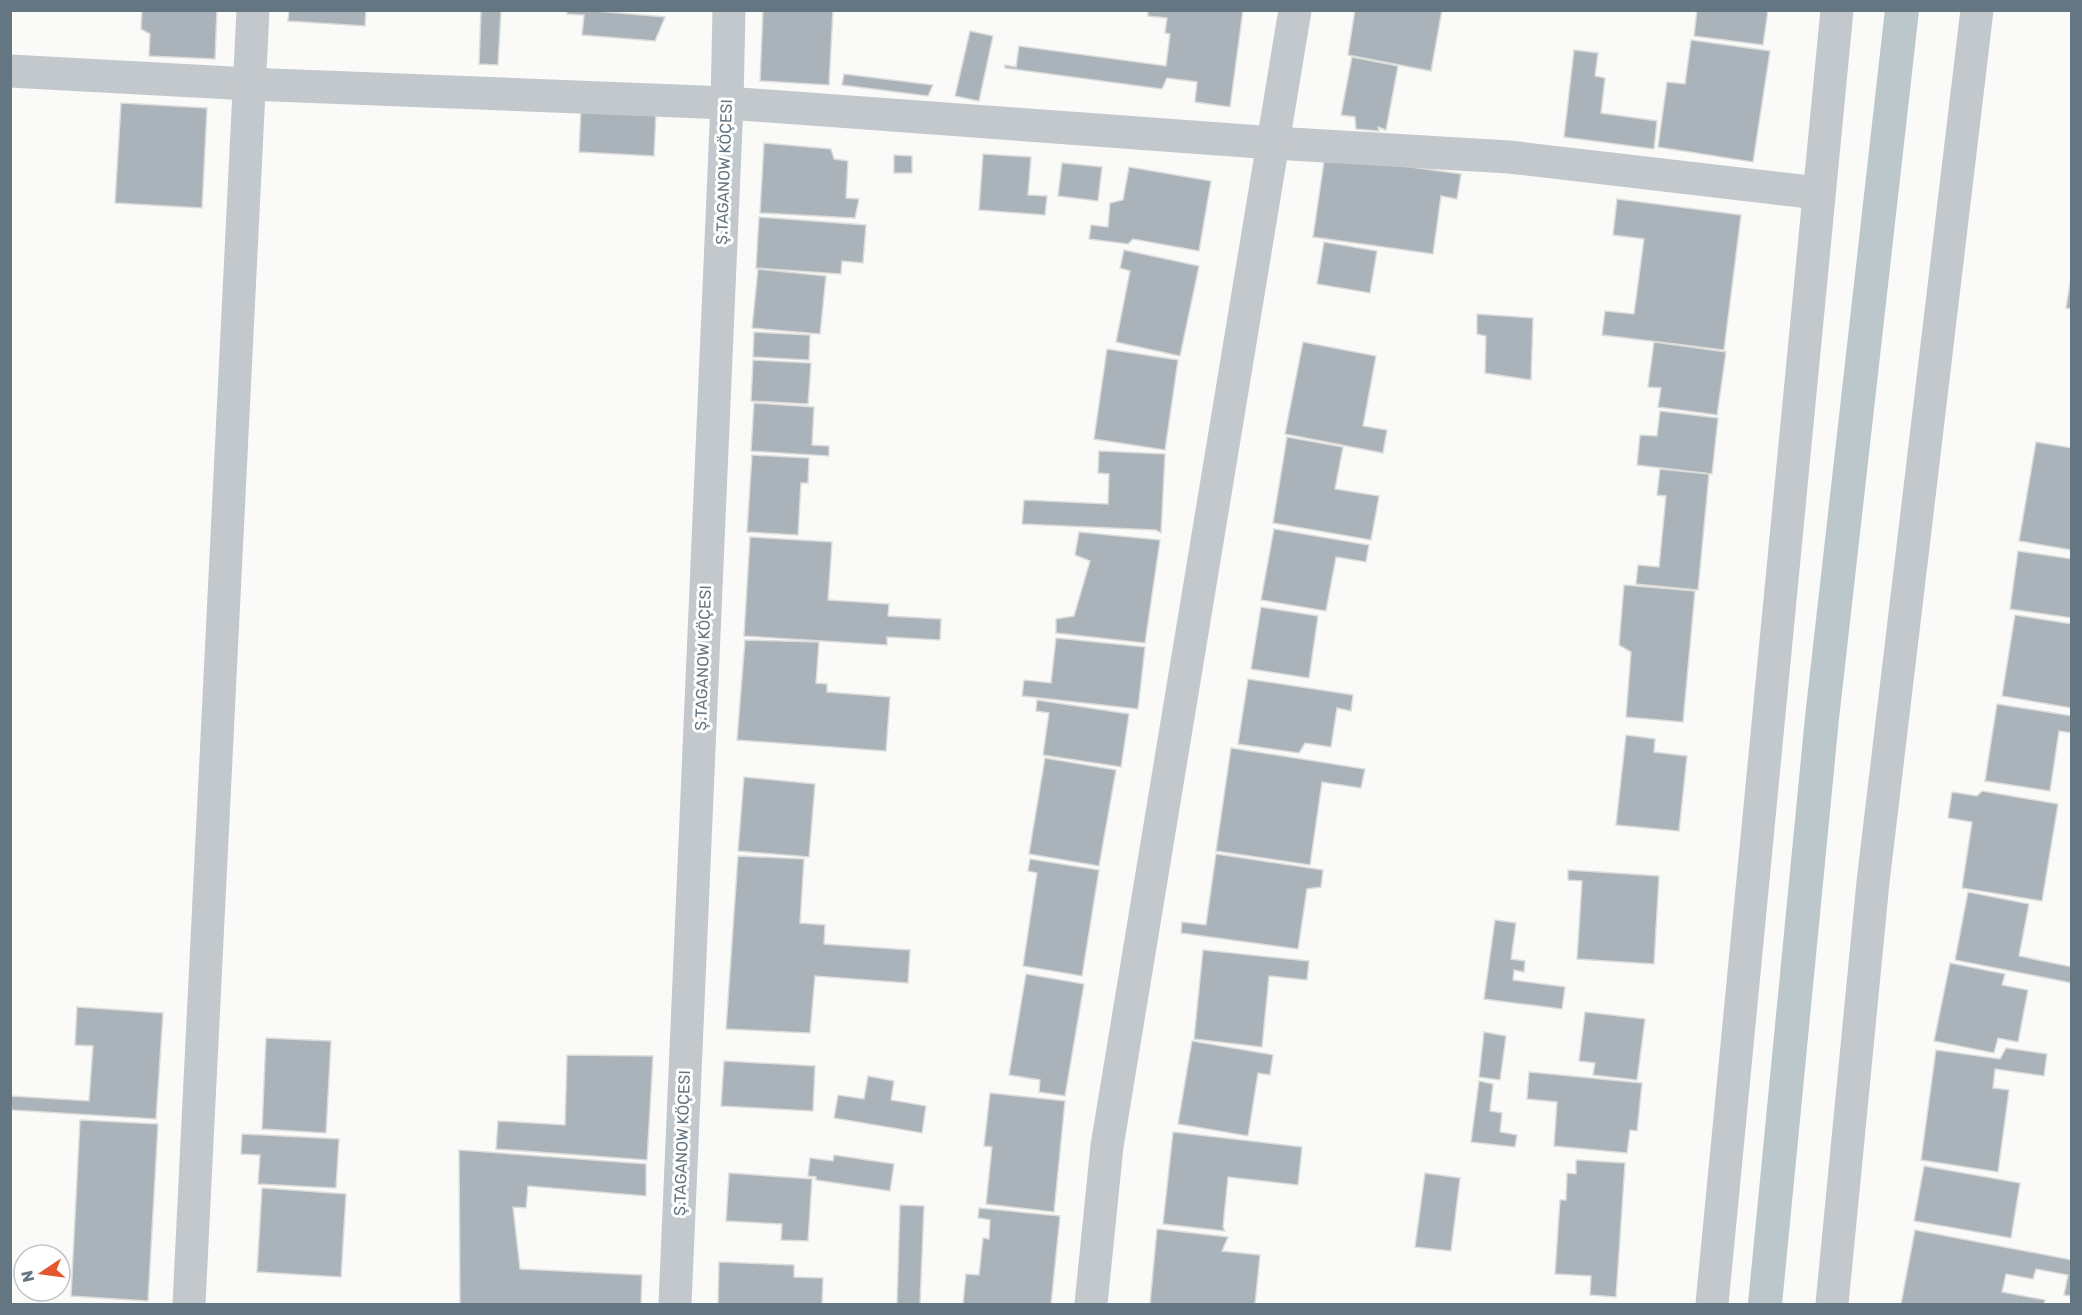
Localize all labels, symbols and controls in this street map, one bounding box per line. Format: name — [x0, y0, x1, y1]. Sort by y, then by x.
street label: Ş.TAGANOW KÖÇESI — [712, 99, 736, 245]
street label: Ş.TAGANOW KÖÇESI — [691, 585, 715, 731]
street label: Ş.TAGANOW KÖÇESI — [670, 1070, 694, 1216]
north arrow — [12, 1243, 72, 1303]
text: N — [17, 1269, 38, 1284]

